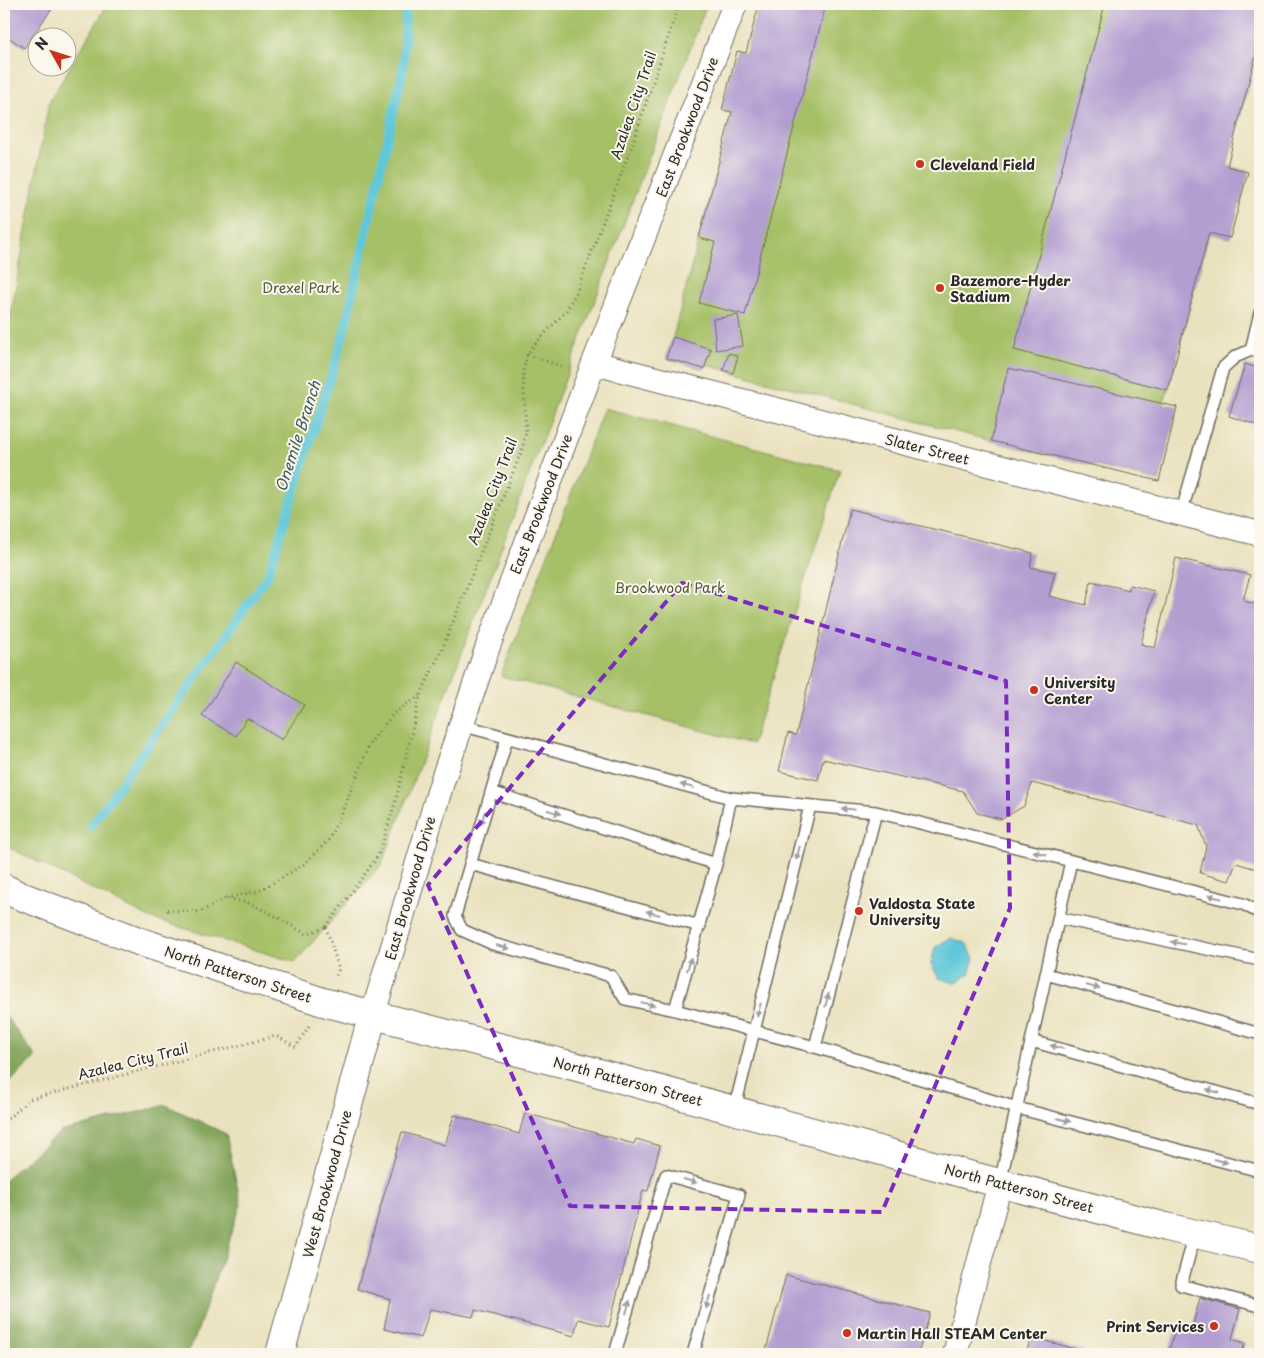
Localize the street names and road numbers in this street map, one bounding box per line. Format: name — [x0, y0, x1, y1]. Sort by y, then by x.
street label: Azalea City Trail — [605, 48, 661, 162]
street label: East Brookwood Drive — [651, 54, 723, 200]
street label: Slater Street — [883, 428, 972, 470]
street label: East Brookwood Drive — [505, 431, 577, 577]
street label: Azalea City Trail — [462, 434, 522, 548]
street label: East Brookwood Drive — [379, 814, 441, 962]
street label: North Patterson Street — [162, 940, 315, 1008]
street label: Azalea City Trail — [75, 1037, 191, 1085]
street label: North Patterson Street — [551, 1051, 705, 1111]
street label: West Brookwood Drive — [297, 1108, 357, 1260]
street label: North Patterson Street — [942, 1158, 1096, 1218]

